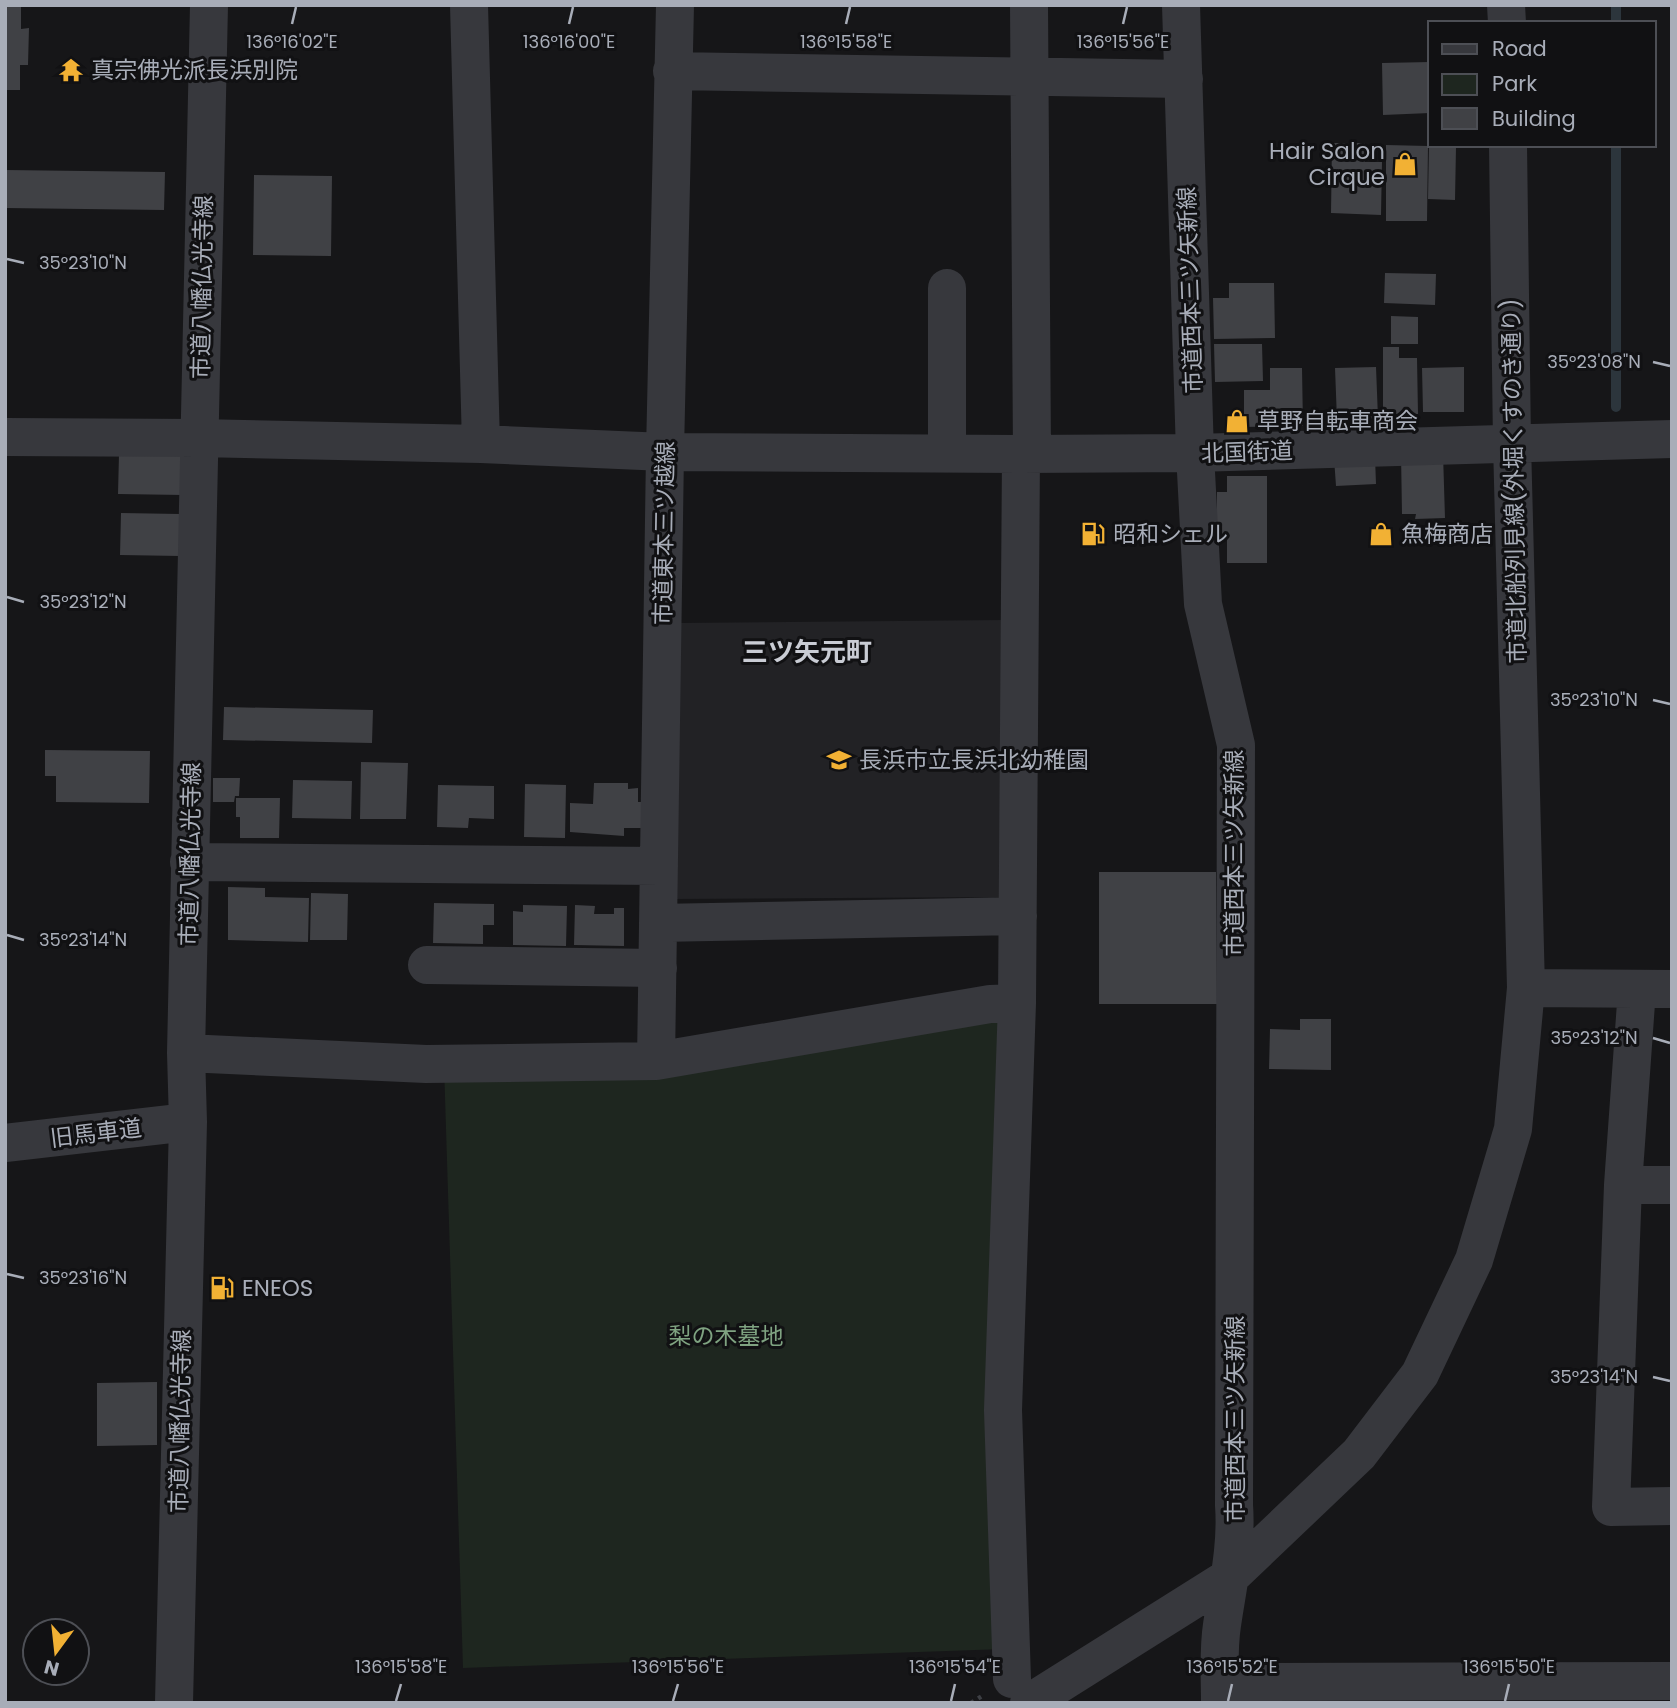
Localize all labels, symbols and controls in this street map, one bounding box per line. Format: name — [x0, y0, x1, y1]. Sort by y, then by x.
legend — [1428, 21, 1656, 147]
text: 136°16'02"E — [246, 29, 338, 54]
text: 136°16'00"E — [523, 29, 615, 54]
text: 136°15'58"E — [800, 29, 892, 54]
text: 136°15'56"E — [1077, 29, 1169, 54]
text: Road — [1492, 34, 1547, 63]
place label: 真宗佛光派長浜別院 — [91, 54, 298, 86]
temple icon: 真宗佛光派長浜別院 — [57, 56, 85, 84]
text: Park — [1492, 69, 1537, 98]
text: Building — [1492, 104, 1576, 133]
place label: Hair Salon Cirque — [1269, 135, 1385, 193]
shop icon: Hair Salon Cirque — [1391, 150, 1419, 178]
street label: 市道西本三ツ矢新線 — [1170, 186, 1210, 394]
street label: 市道八幡仏光寺線 — [184, 195, 220, 379]
text: 35°23'10"N — [39, 250, 127, 275]
street label: 市道北船列見線(外堀くすのき通り) — [1495, 298, 1533, 664]
text: 35°23'08"N — [1547, 349, 1641, 374]
place label: 草野自転車商会 — [1257, 405, 1418, 437]
shop icon: 草野自転車商会 — [1223, 407, 1251, 435]
street label: 北国街道 — [1200, 434, 1294, 470]
street label: 市道東本三ツ越線 — [646, 441, 682, 625]
place label: 昭和シェル — [1113, 518, 1228, 550]
place label: 魚梅商店 — [1401, 518, 1493, 550]
fuel station icon: 昭和シェル — [1079, 520, 1107, 548]
shop icon: 魚梅商店 — [1367, 520, 1395, 548]
text: 35°23'12"N — [39, 589, 127, 614]
district label: 三ツ矢元町 — [742, 634, 872, 670]
text: 35°23'10"N — [1550, 687, 1638, 712]
place label: 長浜市立長浜北幼稚園 — [859, 744, 1089, 776]
school or university icon: 長浜市立長浜北幼稚園 — [825, 746, 853, 774]
street label: 市道西本三ツ矢新線 — [1218, 750, 1250, 957]
street label: 市道八幡仏光寺線 — [172, 762, 208, 946]
text: 35°23'14"N — [39, 927, 127, 952]
text: 35°23'12"N — [1550, 1025, 1638, 1050]
street label: 旧馬車道 — [48, 1112, 144, 1154]
text: 35°23'16"N — [39, 1265, 127, 1290]
place label: ENEOS — [242, 1272, 313, 1304]
fuel station icon: ENEOS — [208, 1274, 236, 1302]
street label: 市道西本三ツ矢新線 — [1219, 1316, 1251, 1523]
park label: 梨の木墓地 — [669, 1320, 784, 1352]
street label: 市道八幡仏光寺線 — [162, 1329, 198, 1513]
text: 35°23'14"N — [1550, 1364, 1638, 1389]
north arrow — [21, 1617, 91, 1687]
text: N — [41, 1653, 62, 1683]
text: 136°15'58"E — [355, 1654, 447, 1679]
text: 136°15'56"E — [632, 1654, 724, 1679]
text: 136°15'54"E — [909, 1654, 1001, 1679]
text: 136°15'52"E — [1186, 1654, 1278, 1679]
text: 136°15'50"E — [1463, 1654, 1555, 1679]

